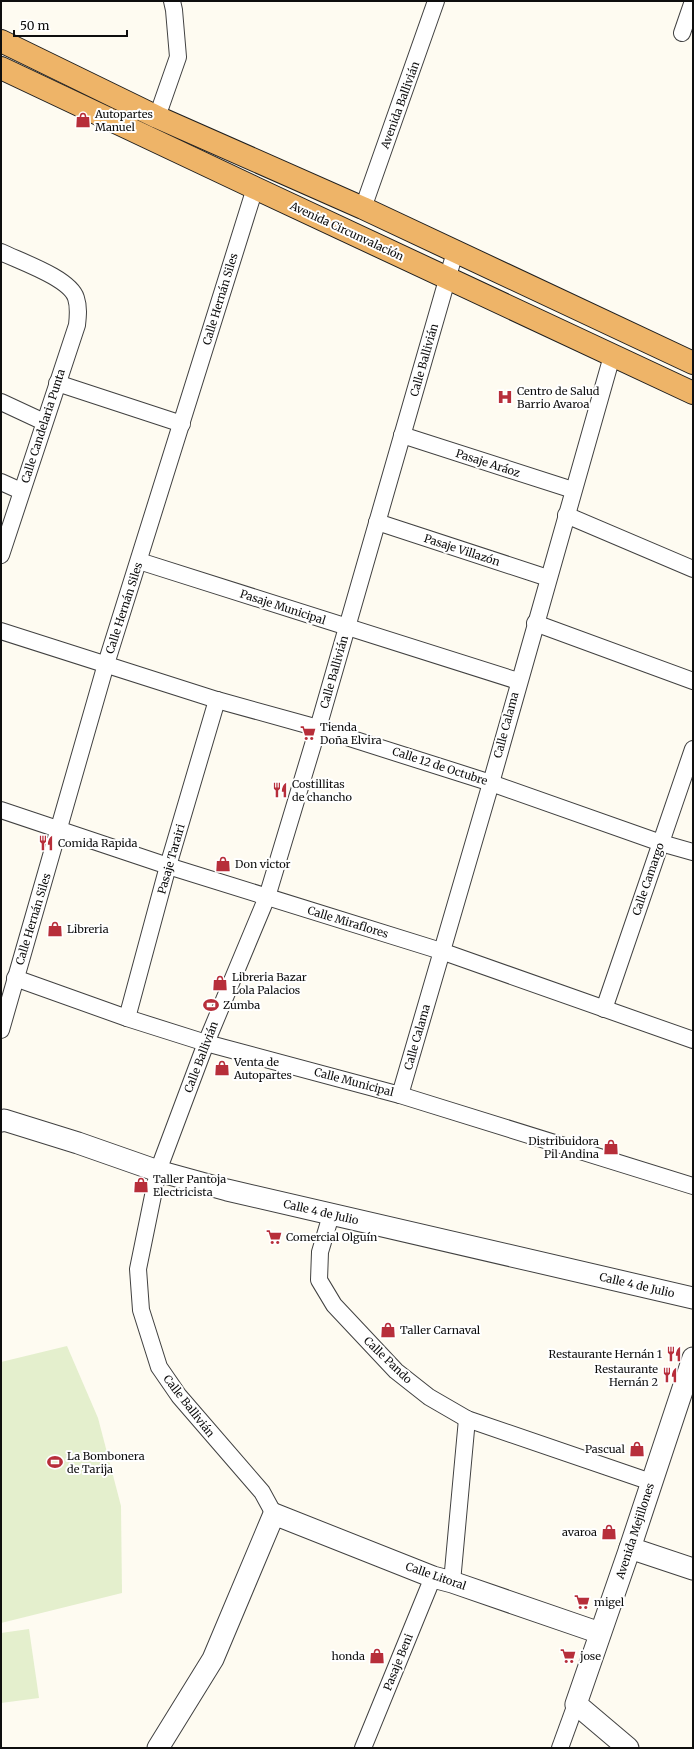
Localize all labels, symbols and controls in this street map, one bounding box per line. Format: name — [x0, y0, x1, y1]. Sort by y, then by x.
scale bar — [14, 12, 127, 38]
text: 50 m — [20, 18, 49, 33]
street label: Avenida Ballivián — [377, 59, 423, 151]
place label: Autopartes Manuel — [94, 107, 153, 134]
shop icon: Autopartes Manuel — [74, 111, 92, 129]
street label: Avenida Circunvalación — [287, 198, 407, 264]
street label: Calle Hernán Siles — [199, 251, 241, 347]
street label: Calle Ballivián — [407, 321, 441, 398]
street label: Calle Candelaria Punta — [18, 367, 68, 485]
place label: Centro de Salud Barrio Avaroa — [517, 384, 600, 411]
hospital icon: Centro de Salud Barrio Avaroa — [496, 388, 514, 406]
street label: Pasaje Aráoz — [454, 446, 522, 480]
street label: Pasaje Villazón — [422, 531, 502, 569]
street label: Calle Hernán Siles — [103, 560, 145, 656]
street label: Pasaje Municipal — [238, 587, 328, 628]
street label: Calle Ballivián — [317, 633, 351, 710]
street label: Calle Calama — [490, 690, 522, 760]
place label: Tienda Doña Elvira — [320, 720, 382, 747]
supermarket icon: Tienda Doña Elvira — [299, 724, 317, 742]
street label: Calle 12 de Octubre — [391, 744, 490, 788]
place label: Costillitas de chancho — [292, 777, 353, 804]
restaurant icon: Costillitas de chancho — [271, 781, 289, 799]
street label: Pasaje Tarairi — [154, 822, 188, 896]
restaurant icon: Comida Rapida — [37, 834, 55, 852]
place label: Comida Rapida — [58, 836, 138, 850]
street label: Calle Camargo — [629, 840, 667, 917]
shop icon: Don victor — [214, 855, 232, 873]
place label: Don victor — [235, 857, 291, 871]
street label: Calle Hernán Siles — [12, 871, 54, 967]
street label: Calle Miraflores — [306, 903, 390, 941]
shop icon: Libreria — [46, 920, 64, 938]
place label: Libreria — [67, 922, 109, 936]
place label: Libreria Bazar Lola Palacios — [232, 970, 307, 997]
shop icon: Libreria Bazar Lola Palacios — [211, 974, 229, 992]
sports icon: Zumba — [202, 996, 220, 1014]
place label: Zumba — [223, 998, 260, 1012]
street label: Calle Calama — [401, 1002, 433, 1071]
street label: Calle Ballivián — [181, 1019, 221, 1095]
place label: Venta de Autopartes — [233, 1055, 292, 1082]
shop icon: Venta de Autopartes — [213, 1059, 231, 1077]
street label: Calle Municipal — [313, 1065, 396, 1100]
place label: Distribuidora Pil Andina — [528, 1134, 599, 1161]
shop icon: Distribuidora Pil Andina — [602, 1138, 620, 1156]
place label: Taller Pantoja Electricista — [153, 1172, 226, 1199]
shop icon: Taller Pantoja Electricista — [132, 1176, 150, 1194]
street label: Calle 4 de Julio — [282, 1197, 361, 1228]
supermarket icon: Comercial Olguín — [265, 1228, 283, 1246]
place label: Comercial Olguín — [286, 1230, 378, 1244]
street label: Calle 4 de Julio — [598, 1270, 677, 1301]
shop icon: Taller Carnaval — [379, 1321, 397, 1339]
place label: Taller Carnaval — [400, 1323, 481, 1337]
street label: Calle Pando — [361, 1334, 415, 1387]
restaurant icon: Restaurante Hernán 1 — [665, 1345, 683, 1363]
place label: Restaurante Hernán 1 — [549, 1347, 662, 1361]
place label: Restaurante Hernán 2 — [595, 1362, 658, 1389]
restaurant icon: Restaurante Hernán 2 — [661, 1366, 679, 1384]
street label: Calle Ballivián — [160, 1372, 218, 1441]
shop icon: Pascual — [628, 1440, 646, 1458]
place label: Pascual — [585, 1442, 626, 1456]
place label: La Bombonera de Tarija — [67, 1449, 145, 1476]
sports icon: La Bombonera de Tarija — [46, 1453, 64, 1471]
street label: Avenida Mejillones — [613, 1481, 657, 1582]
shop icon: avaroa — [600, 1523, 618, 1541]
place label: avaroa — [562, 1525, 597, 1539]
street label: Calle Litoral — [404, 1559, 469, 1593]
supermarket icon: migel — [573, 1593, 591, 1611]
place label: migel — [594, 1595, 625, 1609]
street label: Pasaje Beni — [380, 1631, 416, 1693]
shop icon: honda — [368, 1647, 386, 1665]
supermarket icon: jose — [559, 1647, 577, 1665]
place label: honda — [331, 1649, 365, 1663]
place label: jose — [579, 1649, 601, 1663]

